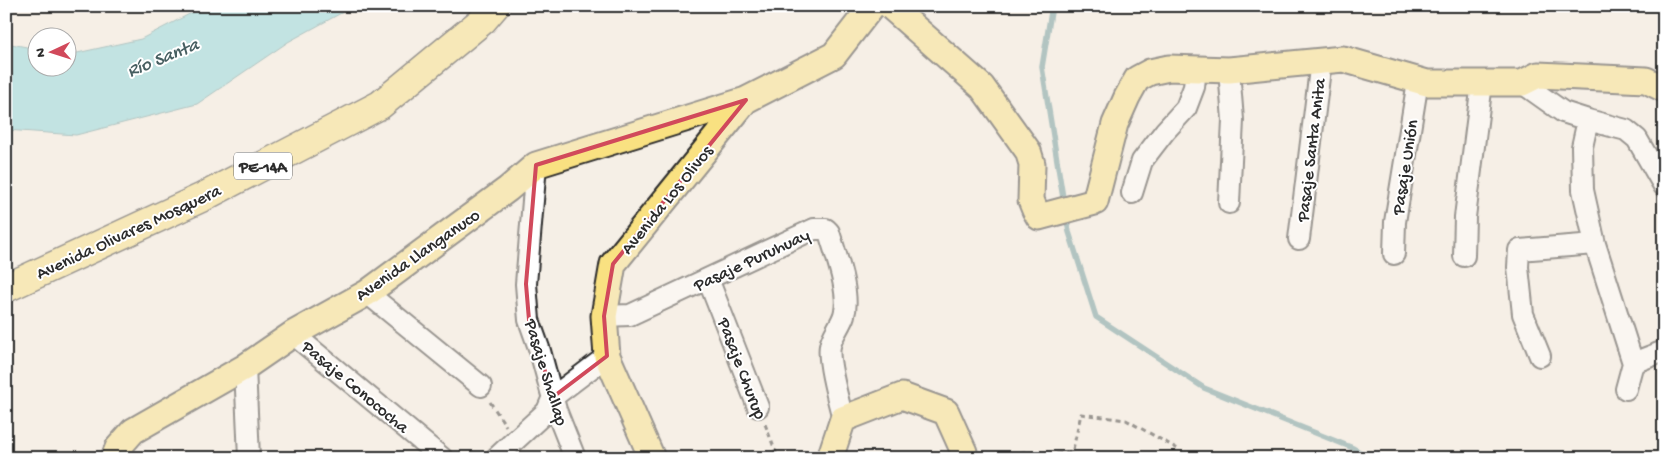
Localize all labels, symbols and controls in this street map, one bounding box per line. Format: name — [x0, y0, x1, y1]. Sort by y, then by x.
north arrow — [28, 28, 78, 78]
water label: Río Santa — [124, 34, 204, 84]
text: N — [33, 48, 50, 58]
street label: Pasaje Santa Anita — [1293, 76, 1332, 224]
street label: Pasaje Unión — [1388, 118, 1424, 217]
street label: Avenida Los Olivos — [617, 141, 719, 259]
road number: PE-14A — [234, 153, 292, 180]
street label: Avenida Olivares Mosquera — [33, 181, 226, 285]
street label: Avenida Llanganuco — [352, 205, 485, 307]
street label: Pasaje Puruhuay — [690, 225, 813, 298]
street label: Pasaje Churup — [711, 314, 770, 423]
street label: Pasaje Shallap — [518, 316, 571, 429]
street label: Pasaje Conococha — [296, 336, 413, 440]

